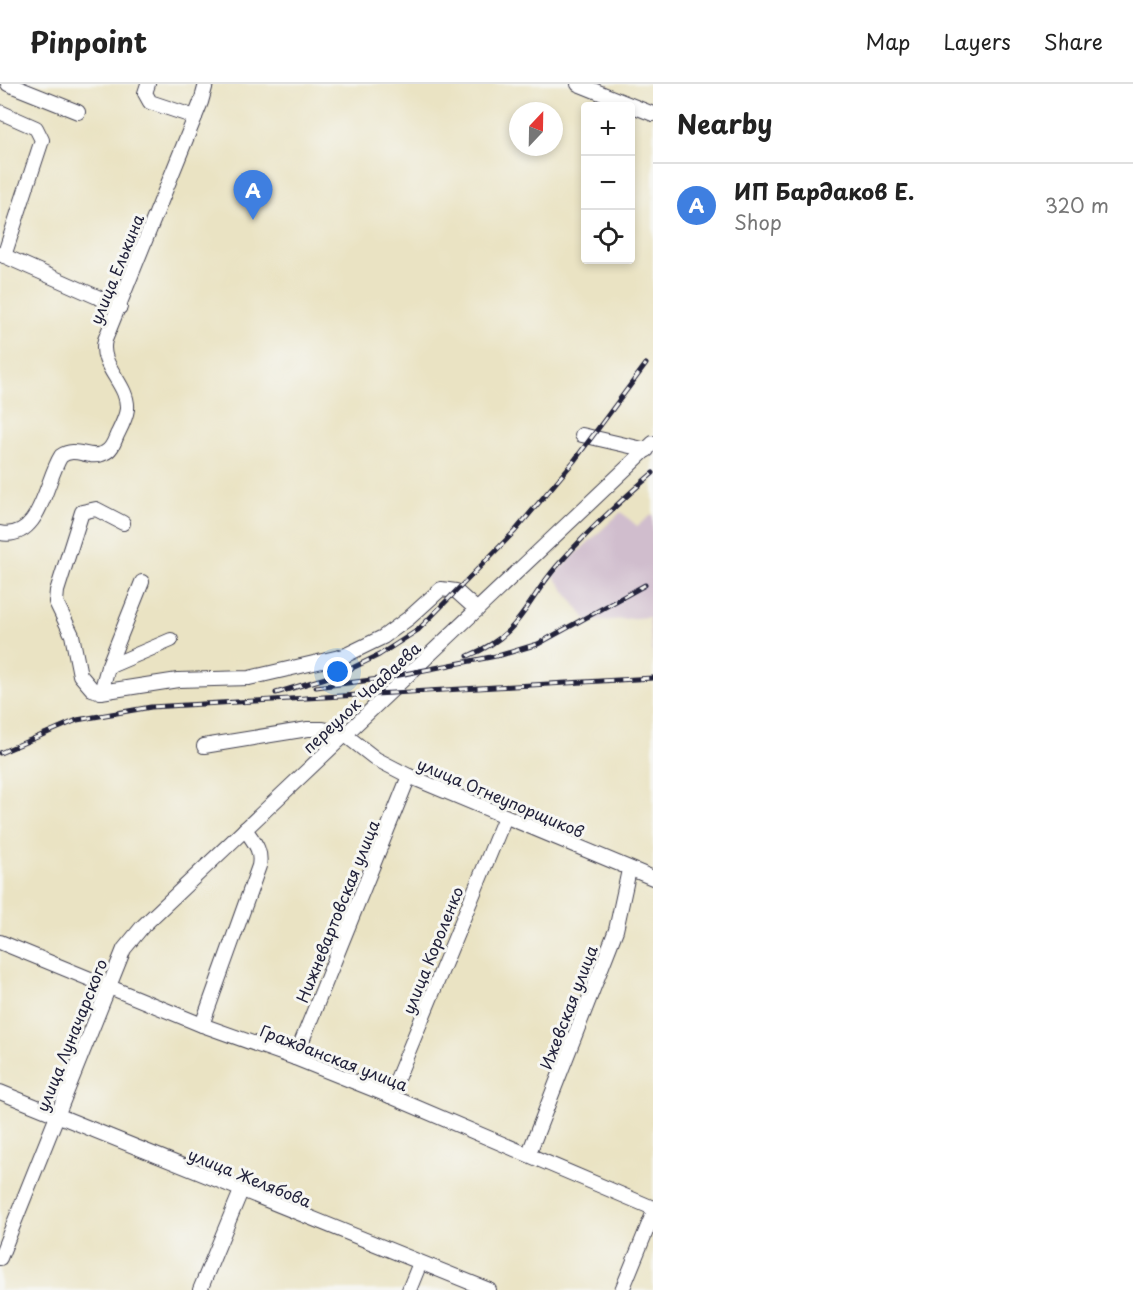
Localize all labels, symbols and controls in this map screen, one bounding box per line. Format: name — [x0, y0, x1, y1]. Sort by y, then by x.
text: Pinpoint — [30, 20, 147, 63]
text: Map — [866, 25, 910, 57]
text: Layers — [943, 25, 1011, 57]
text: Share — [1044, 25, 1103, 57]
north arrow — [509, 102, 563, 156]
map controls — [581, 102, 635, 264]
button: + — [581, 102, 635, 156]
text: Nearby — [677, 104, 772, 143]
button: − — [581, 156, 635, 210]
pin: A — [234, 170, 272, 220]
text: ИП Бардаков Е. — [734, 174, 914, 207]
text: A — [689, 190, 704, 220]
text: 320 m — [1045, 190, 1109, 220]
text: Shop — [734, 207, 782, 237]
street label: улица Елькина — [83, 210, 149, 328]
button: locate — [581, 210, 635, 264]
street label: переулок Чаадаева — [297, 636, 425, 758]
your location — [323, 657, 352, 686]
street label: улица Огнеупорщиков — [414, 751, 588, 843]
street label: Нижневартовская улица — [289, 816, 385, 1006]
street label: улица Короленко — [395, 883, 469, 1017]
street label: Ижевская улица — [533, 941, 603, 1073]
street label: улица Луначарского — [29, 955, 113, 1115]
street label: Гражданская улица — [257, 1018, 411, 1096]
street label: улица Желябова — [185, 1141, 315, 1213]

